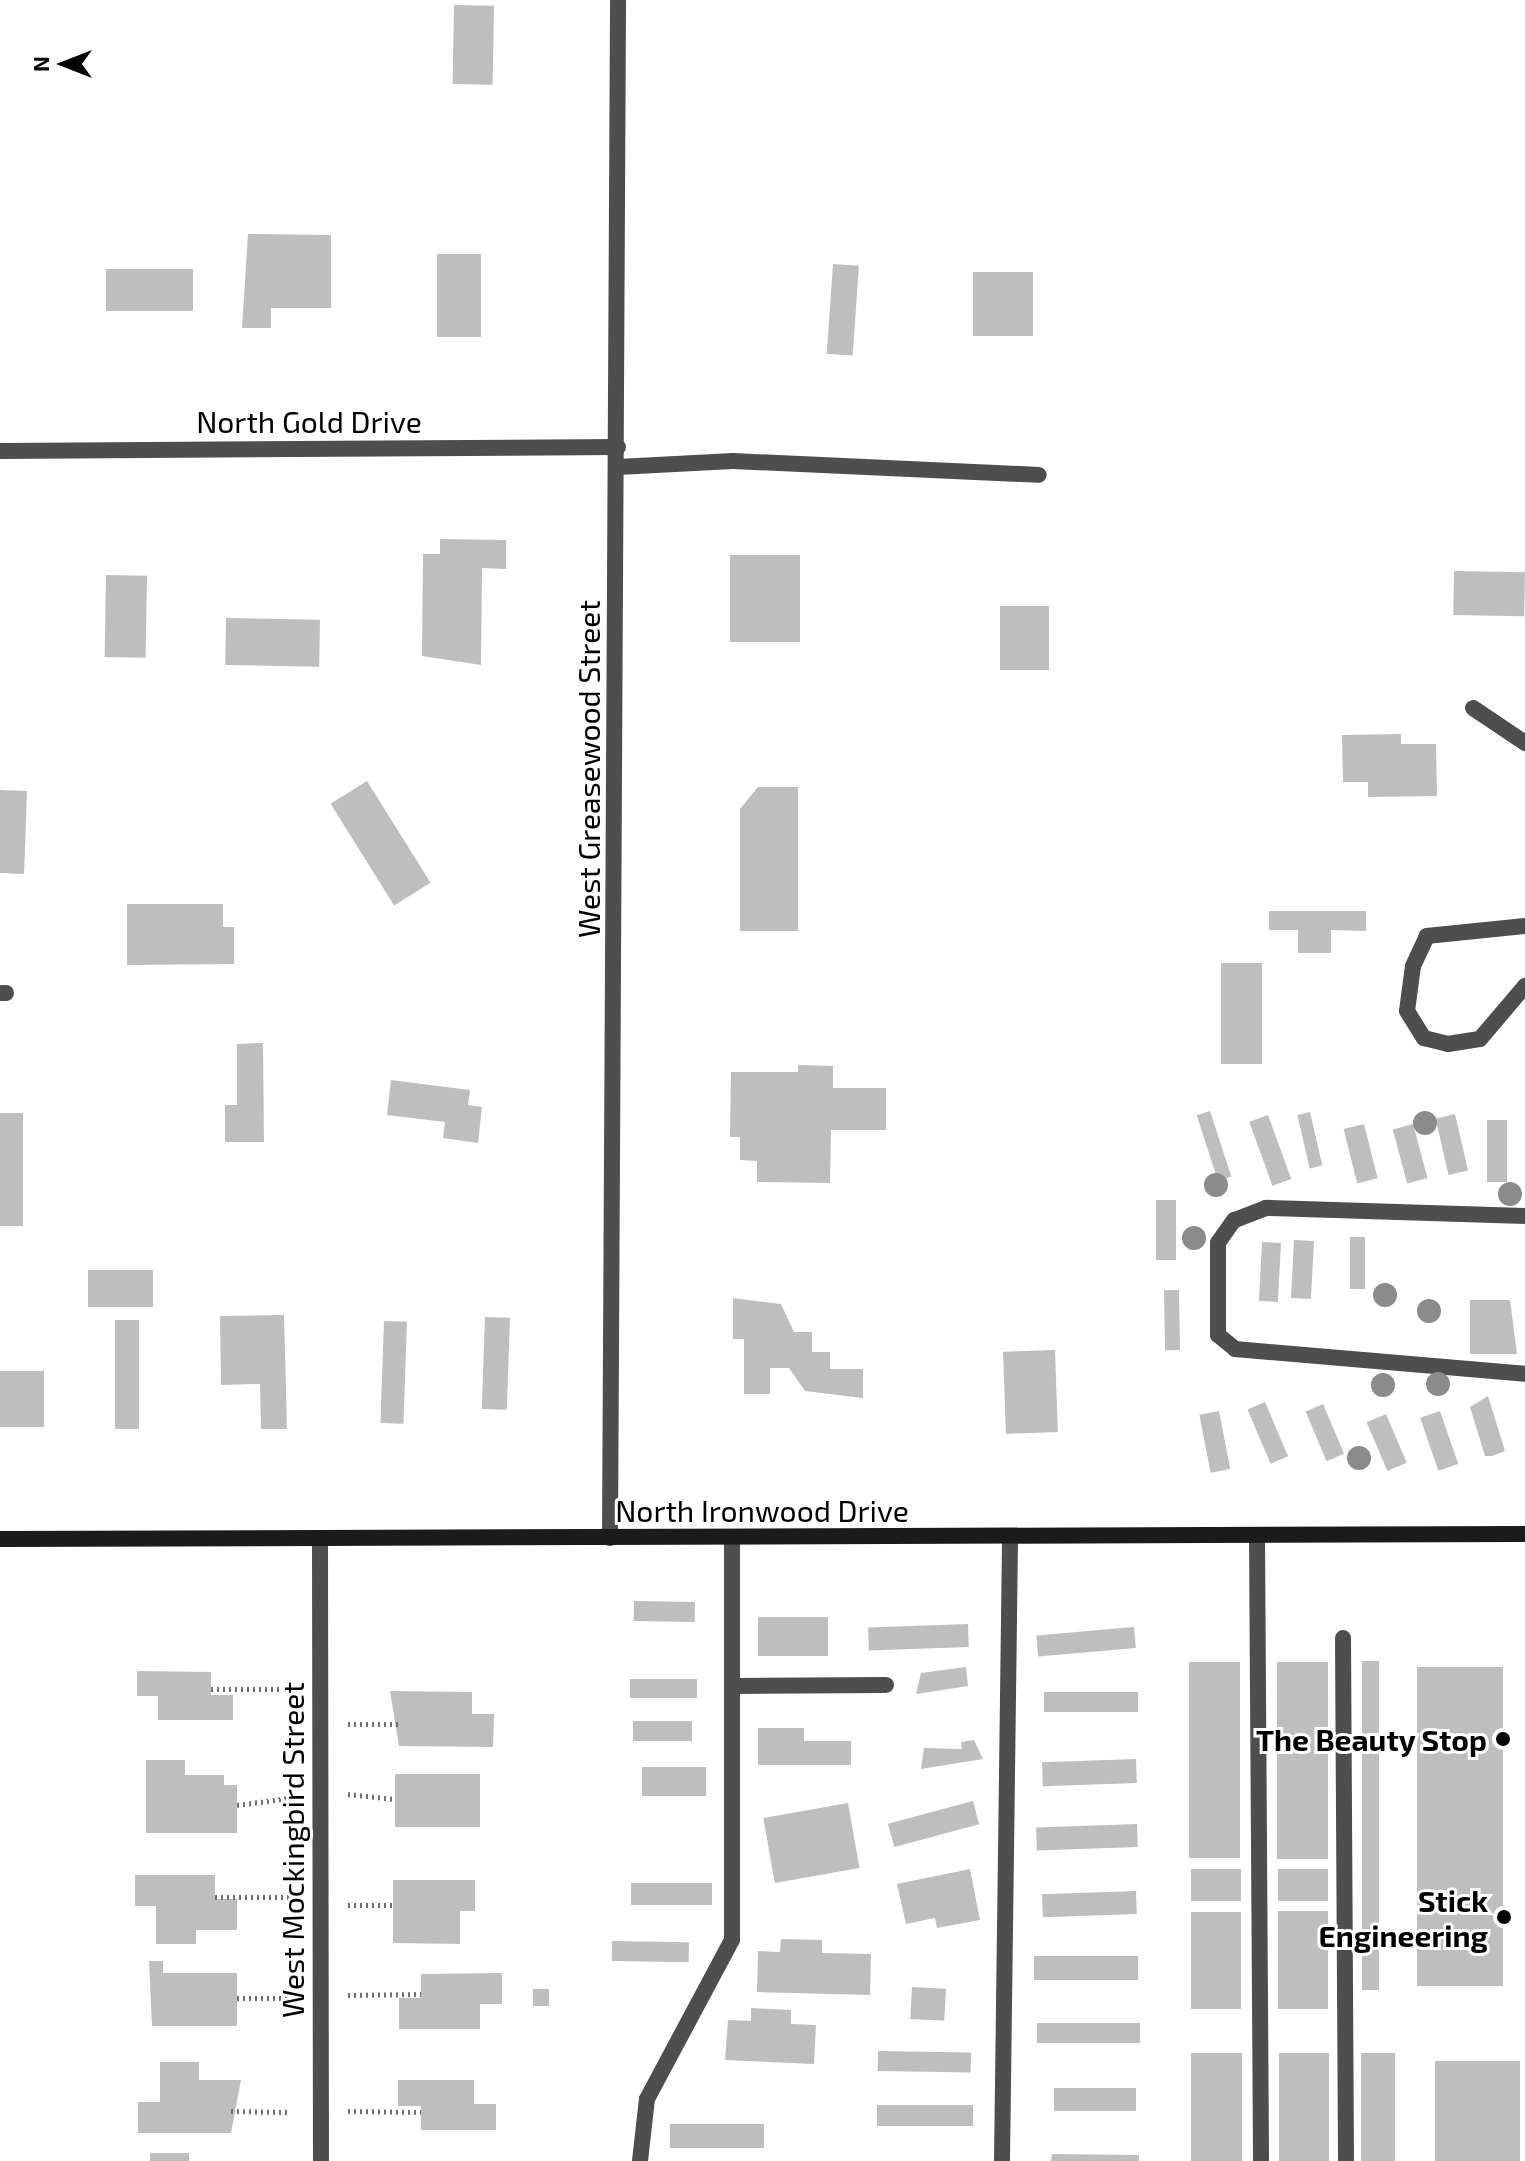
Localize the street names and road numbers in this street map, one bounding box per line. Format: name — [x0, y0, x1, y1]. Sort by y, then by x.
street label: North Gold Drive — [196, 403, 422, 439]
street label: West Greasewood Street — [570, 600, 606, 938]
street label: North Ironwood Drive — [615, 1492, 909, 1528]
street label: West Mockingbird Street — [274, 1682, 310, 2018]

